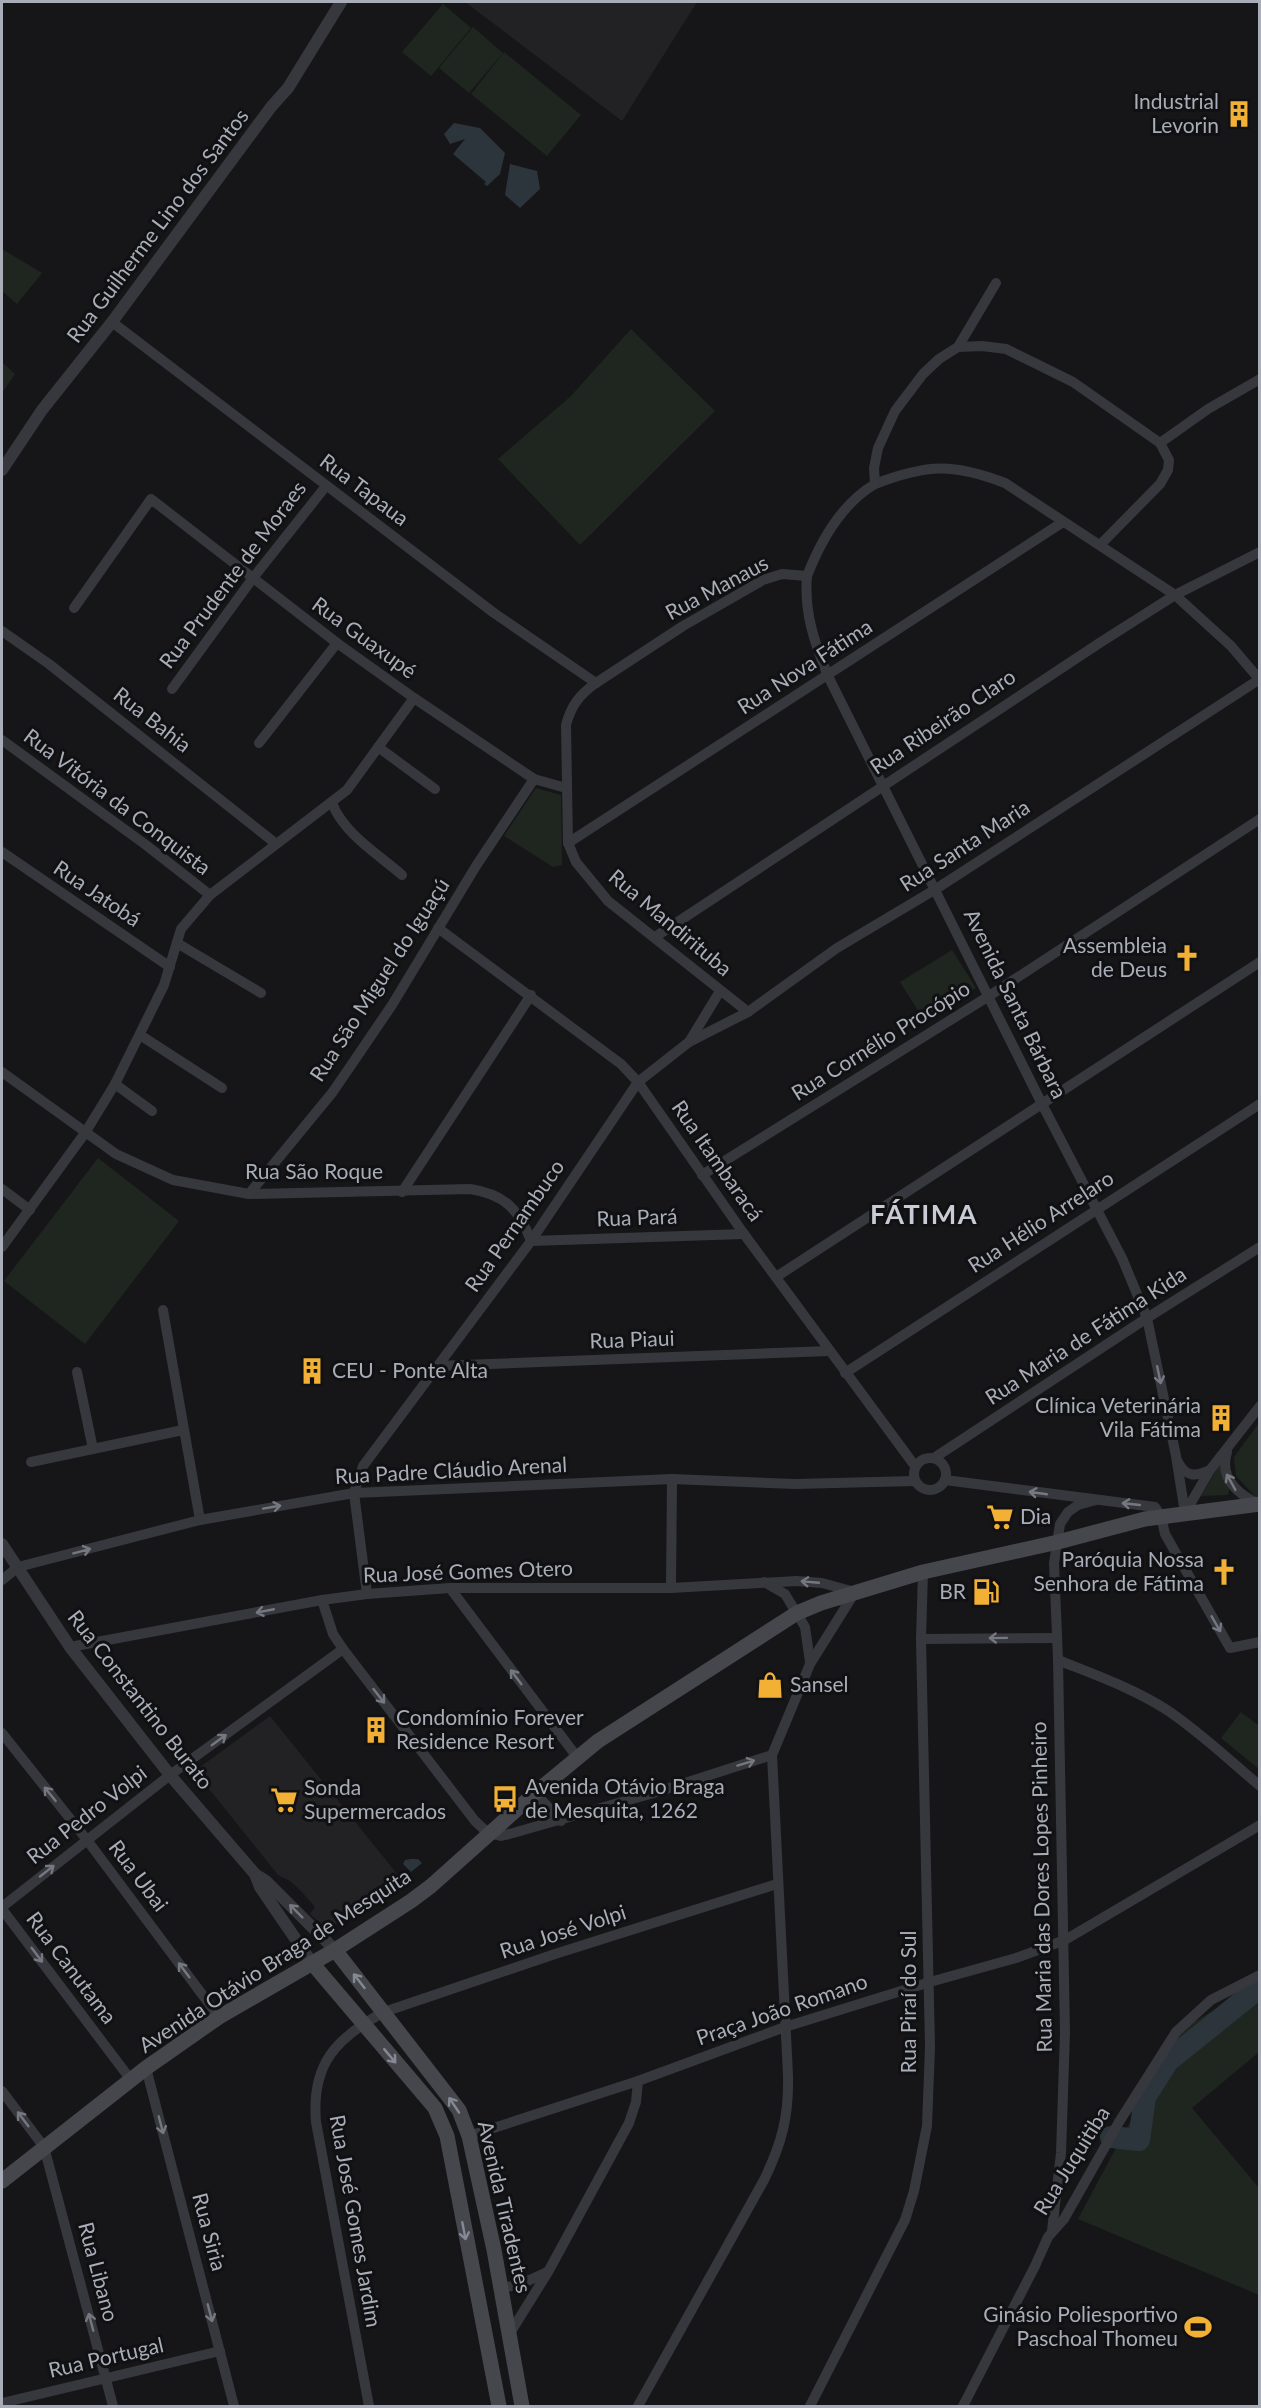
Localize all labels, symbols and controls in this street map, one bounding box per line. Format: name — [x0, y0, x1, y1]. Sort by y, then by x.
place label: Industrial Levorin — [1133, 88, 1219, 137]
building icon: Industrial Levorin — [1224, 99, 1254, 129]
street label: Rua Guilherme Lino dos Santos — [61, 103, 253, 347]
street label: Rua Tapaua — [316, 447, 414, 530]
street label: Rua Prudente de Moraes — [153, 476, 310, 673]
street label: Rua Manaus — [661, 549, 772, 624]
street label: Rua Guaxupé — [308, 591, 422, 683]
street label: Rua Nova Fátima — [732, 613, 876, 719]
street label: Rua Ribeirão Claro — [865, 663, 1020, 779]
street label: Rua Bahia — [109, 681, 197, 757]
street label: Rua Vitória da Conquista — [20, 722, 216, 879]
street label: Rua Santa Maria — [895, 794, 1034, 896]
street label: Rua Jatobá — [49, 854, 146, 931]
street label: Rua Mandirituba — [605, 863, 737, 980]
street label: Rua São Miguel do Iguaçú — [304, 873, 454, 1085]
street label: Avenida Santa Bárbara — [960, 905, 1073, 1102]
place label: Assembleia de Deus — [1063, 932, 1167, 981]
church icon: Assembleia de Deus — [1172, 943, 1202, 973]
street label: Rua Cornélio Procópio — [786, 975, 974, 1105]
street label: Rua Itambaracá — [667, 1095, 769, 1225]
street label: Rua Pernambuco — [459, 1154, 569, 1296]
street label: Rua São Roque — [245, 1158, 383, 1183]
street label: Rua Hélio Arrelaro — [963, 1164, 1118, 1277]
district label: FÁTIMA — [870, 1197, 978, 1230]
street label: Rua Pará — [596, 1203, 678, 1230]
street label: Rua Maria de Fátima Kida — [980, 1260, 1190, 1409]
street label: Rua Piaui — [589, 1325, 675, 1352]
building icon: CEU - Ponte Alta — [297, 1356, 327, 1386]
place label: CEU - Ponte Alta — [332, 1357, 488, 1382]
one-way arrow — [1154, 1365, 1165, 1384]
place label: Clínica Veterinária Vila Fátima — [1035, 1392, 1201, 1441]
building icon: Clínica Veterinária Vila Fátima — [1206, 1403, 1236, 1433]
street label: Rua Padre Cláudio Arenal — [334, 1451, 568, 1488]
one-way arrow — [1225, 1474, 1237, 1491]
one-way arrow — [1029, 1487, 1048, 1498]
one-way arrow — [1122, 1499, 1142, 1510]
one-way arrow — [261, 1502, 281, 1513]
supermarket icon: Dia — [985, 1502, 1015, 1532]
place label: Dia — [1020, 1503, 1051, 1528]
one-way arrow — [72, 1544, 91, 1556]
place label: Paróquia Nossa Senhora de Fátima — [1033, 1546, 1204, 1595]
street label: Rua José Gomes Otero — [363, 1554, 573, 1587]
church icon: Paróquia Nossa Senhora de Fátima — [1209, 1557, 1239, 1587]
one-way arrow — [801, 1576, 820, 1587]
fuel station icon: BR — [971, 1577, 1001, 1607]
place label: BR — [939, 1578, 967, 1603]
street label: Rua Constantino Burato — [63, 1605, 219, 1794]
one-way arrow — [255, 1606, 275, 1617]
one-way arrow — [1210, 1615, 1222, 1632]
one-way arrow — [989, 1633, 1009, 1644]
one-way arrow — [510, 1669, 523, 1685]
shop icon: Sansel — [755, 1670, 785, 1700]
place label: Sansel — [790, 1671, 849, 1696]
one-way arrow — [372, 1688, 385, 1704]
place label: Condomínio Forever Residence Resort — [396, 1704, 584, 1753]
building icon: Condomínio Forever Residence Resort — [361, 1715, 391, 1745]
street label: Rua Maria das Dores Lopes Pinheiro — [1025, 1721, 1056, 2053]
one-way arrow — [211, 1734, 227, 1746]
one-way arrow — [736, 1757, 755, 1768]
street label: Rua Pedro Volpi — [21, 1759, 151, 1868]
place label: Avenida Otávio Braga de Mesquita, 1262 — [525, 1773, 725, 1822]
place label: Sonda Supermercados — [304, 1774, 446, 1823]
bus stop icon: Avenida Otávio Braga de Mesquita, 1262 — [490, 1784, 520, 1814]
supermarket icon: Sonda Supermercados — [269, 1785, 299, 1815]
one-way arrow — [44, 1787, 57, 1803]
street label: Rua Ubai — [104, 1835, 174, 1916]
street label: Avenida Otávio Braga de Mesquita — [134, 1862, 415, 2057]
one-way arrow — [39, 1865, 55, 1878]
street label: Rua José Volpi — [496, 1898, 629, 1963]
one-way arrow — [288, 1903, 303, 1918]
street label: Rua Canutama — [22, 1906, 122, 2028]
street label: Rua Piraí do Sul — [895, 1930, 920, 2074]
one-way arrow — [31, 1947, 43, 1963]
one-way arrow — [178, 1962, 190, 1978]
street label: Praça João Romano — [693, 1968, 870, 2050]
one-way arrow — [353, 1973, 366, 1989]
one-way arrow — [384, 2048, 397, 2064]
one-way arrow — [448, 2097, 460, 2113]
street label: Rua Juquitiba — [1027, 2101, 1114, 2219]
one-way arrow — [17, 2111, 29, 2127]
street label: Rua José Gomes Jardim — [325, 2113, 387, 2329]
one-way arrow — [156, 2115, 168, 2134]
street label: Avenida Tiradentes — [473, 2118, 537, 2295]
street label: Rua Siria — [188, 2190, 233, 2273]
street label: Rua Libano — [74, 2219, 125, 2324]
one-way arrow — [459, 2220, 470, 2240]
place label: Ginásio Poliesportivo Paschoal Thomeu — [983, 2301, 1178, 2350]
one-way arrow — [205, 2303, 217, 2322]
sports icon: Ginásio Poliesportivo Paschoal Thomeu — [1183, 2312, 1213, 2342]
one-way arrow — [85, 2313, 96, 2332]
street label: Rua Portugal — [46, 2331, 166, 2382]

